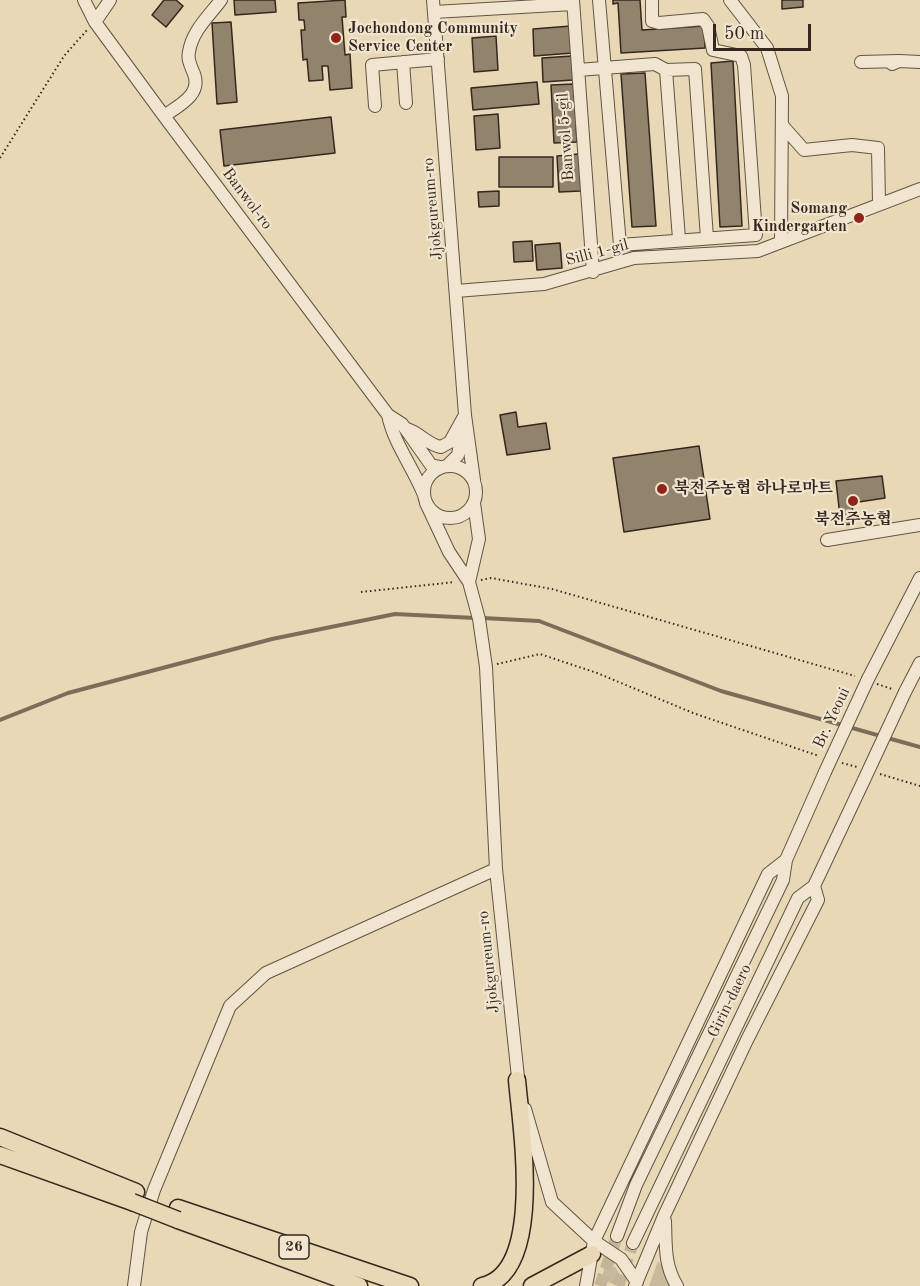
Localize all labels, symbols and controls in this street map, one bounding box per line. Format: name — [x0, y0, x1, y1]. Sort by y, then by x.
scale bar — [716, 12, 814, 50]
place label: Jochondong Community Service Center — [348, 19, 518, 57]
text: 50 m — [724, 25, 764, 43]
marker: Jochondong Community Service Center — [329, 31, 343, 45]
street label: Banwol 5-gil — [553, 92, 579, 182]
street label: Jjokgureum-ro — [419, 157, 447, 261]
street label: Banwol-ro — [218, 165, 276, 233]
place label: Somang Kindergarten — [752, 199, 847, 237]
marker: Somang Kindergarten — [852, 211, 866, 225]
street label: Silli 1-gil — [564, 235, 630, 271]
place label: 북전주농협 하나로마트 — [674, 479, 833, 499]
marker: 북전주농협 하나로마트 — [655, 482, 669, 496]
marker: 북전주농협 — [846, 494, 860, 508]
place label: 북전주농협 — [814, 510, 892, 530]
street label: Br. Yeoui — [810, 684, 854, 752]
street label: Jjokgureum-ro — [474, 910, 504, 1014]
street label: Girin-daero — [704, 961, 756, 1041]
road number: 26 — [279, 1235, 309, 1259]

